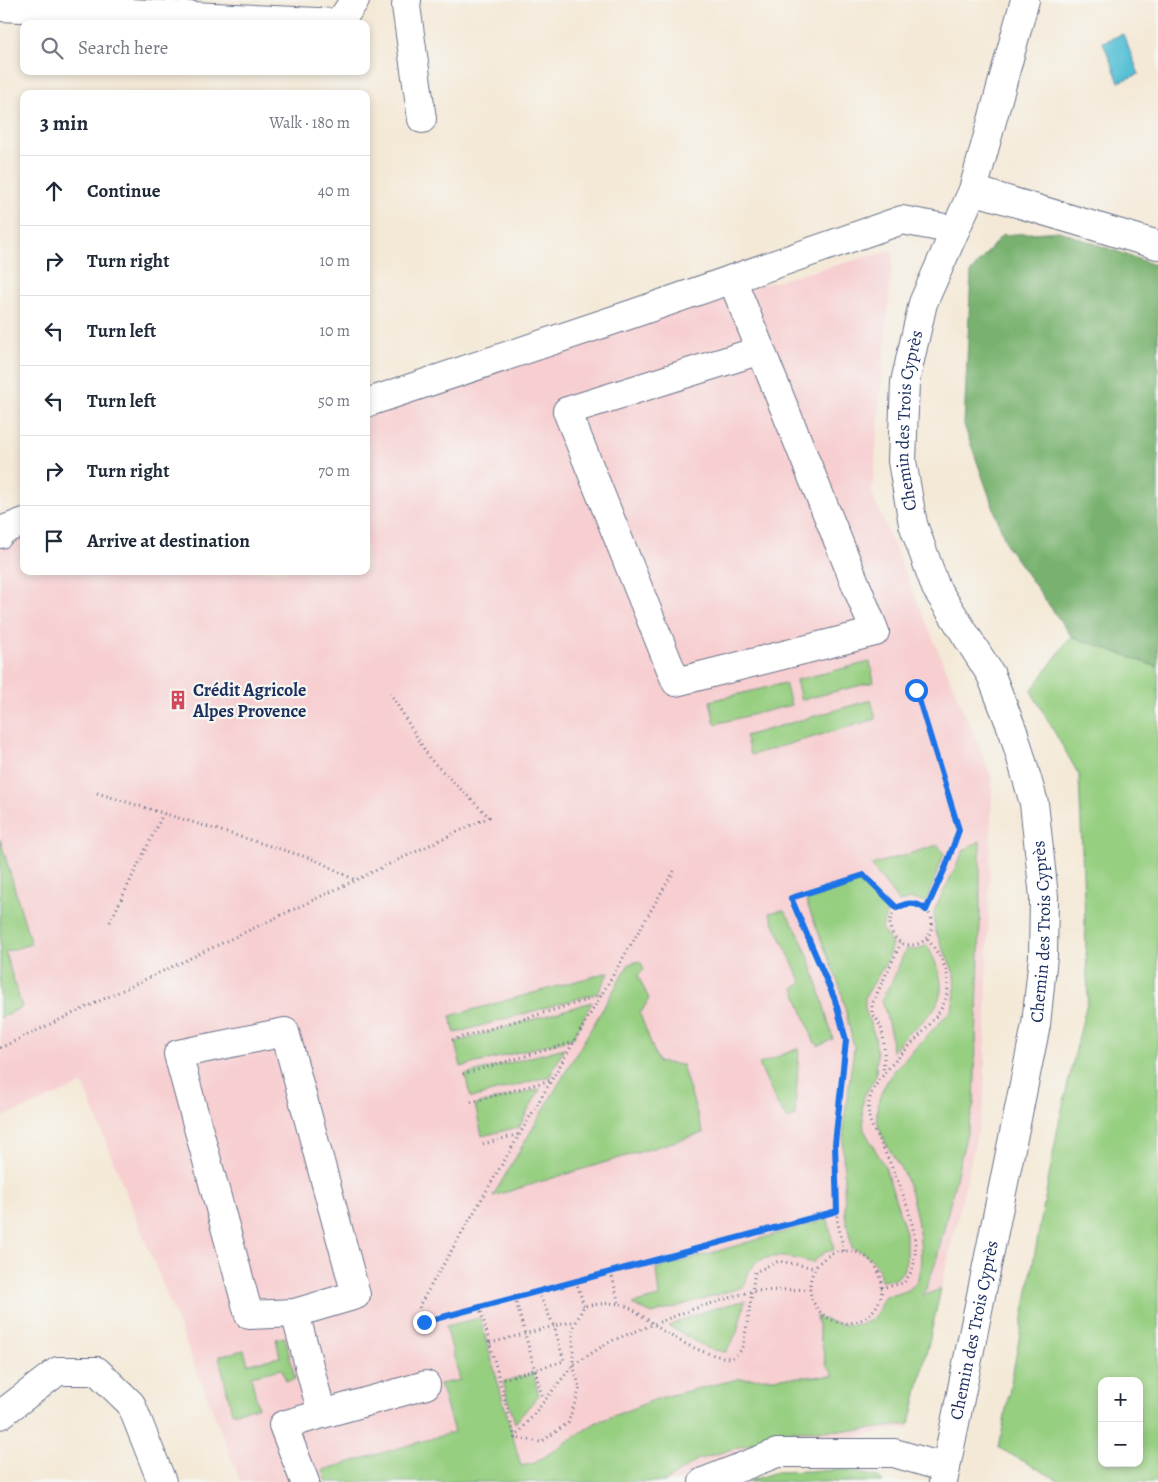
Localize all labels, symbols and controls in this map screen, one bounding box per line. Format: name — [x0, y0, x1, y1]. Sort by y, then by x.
search box — [20, 20, 370, 75]
icon: search — [38, 34, 66, 62]
text: Search here — [78, 35, 168, 61]
text: 3 min — [40, 109, 88, 137]
text: Walk · 180 m — [269, 112, 350, 134]
icon: ahead — [40, 177, 68, 205]
text: Continue — [87, 178, 161, 204]
text: 40 m — [318, 180, 350, 202]
icon: right — [40, 247, 68, 275]
text: Turn right — [87, 248, 169, 274]
text: 10 m — [320, 250, 350, 272]
icon: left — [40, 317, 68, 345]
text: Turn left — [87, 318, 156, 344]
text: 10 m — [320, 320, 350, 342]
street label: Chemin des Trois Cyprès — [890, 328, 928, 513]
icon: left — [40, 387, 68, 415]
text: Turn left — [87, 388, 156, 414]
text: 50 m — [318, 390, 350, 412]
icon: right — [40, 457, 68, 485]
text: Turn right — [87, 458, 169, 484]
text: 70 m — [318, 460, 350, 482]
icon: arrive — [40, 527, 68, 555]
text: Arrive at destination — [87, 528, 250, 554]
place label: Crédit Agricole Alpes Provence — [192, 678, 306, 723]
route start — [905, 679, 928, 702]
building icon: Crédit Agricole Alpes Provence — [167, 689, 189, 711]
street label: Chemin des Trois Cyprès — [1024, 839, 1056, 1024]
street label: Chemin des Trois Cyprès — [944, 1238, 1004, 1422]
route end — [413, 1311, 436, 1334]
map controls — [1098, 1377, 1143, 1467]
button: + — [1098, 1377, 1143, 1422]
button: − — [1098, 1422, 1143, 1467]

